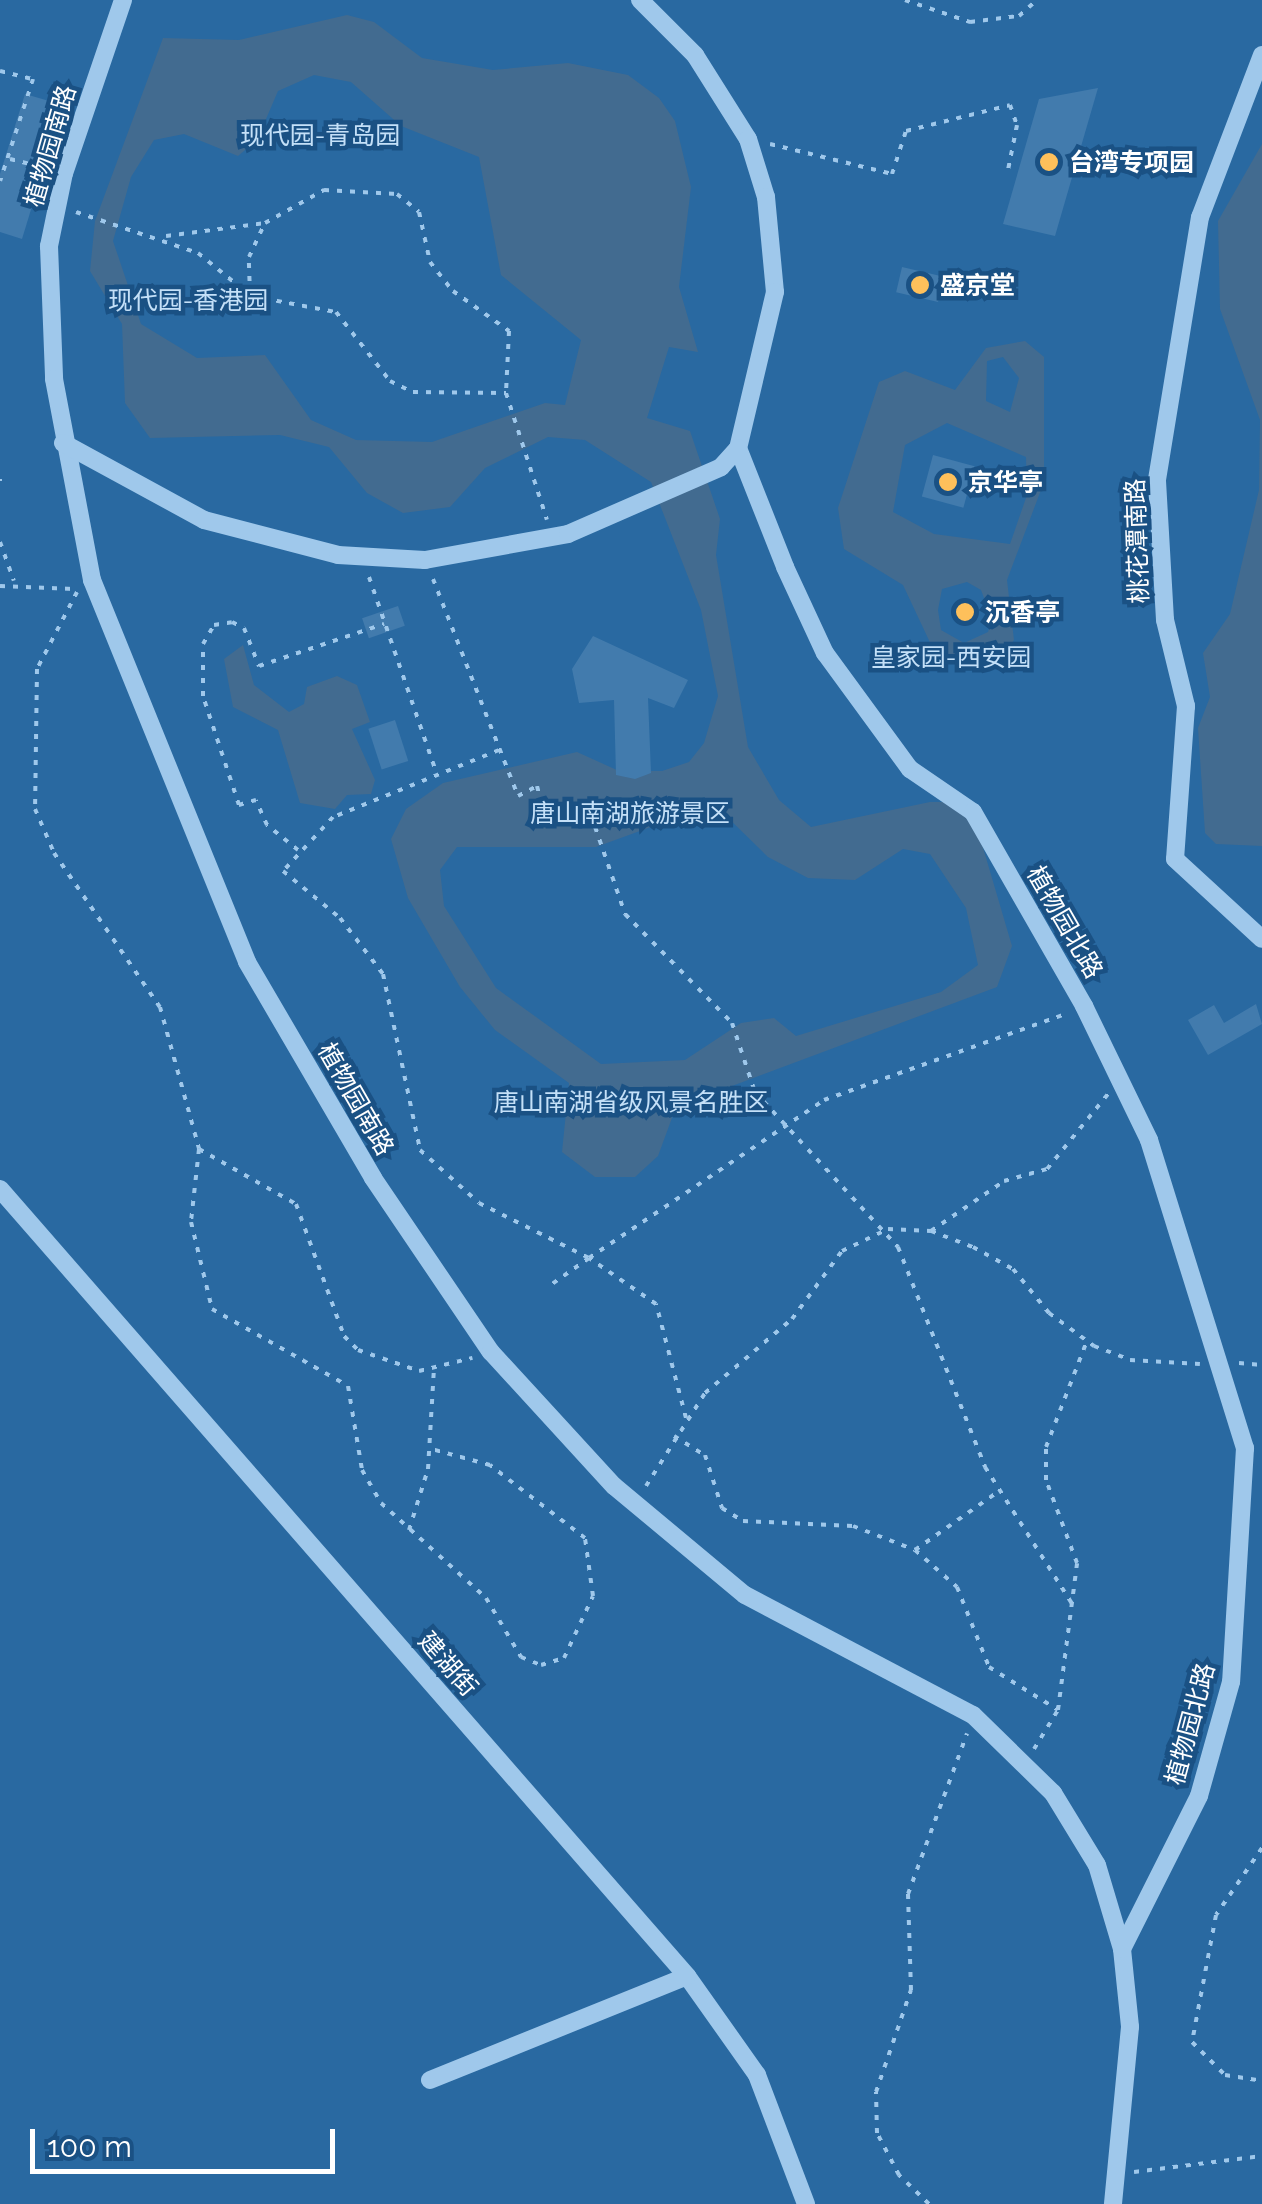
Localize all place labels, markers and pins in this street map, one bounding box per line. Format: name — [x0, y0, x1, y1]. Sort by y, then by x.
place label: 台湾专项园 — [1069, 147, 1194, 177]
marker: 台湾专项园 — [1038, 151, 1060, 173]
place label: 盛京堂 — [940, 270, 1015, 300]
marker: 盛京堂 — [909, 274, 931, 296]
place label: 京华亭 — [968, 467, 1043, 497]
marker: 京华亭 — [937, 471, 959, 493]
place label: 沉香亭 — [985, 597, 1060, 627]
marker: 沉香亭 — [954, 601, 976, 623]

